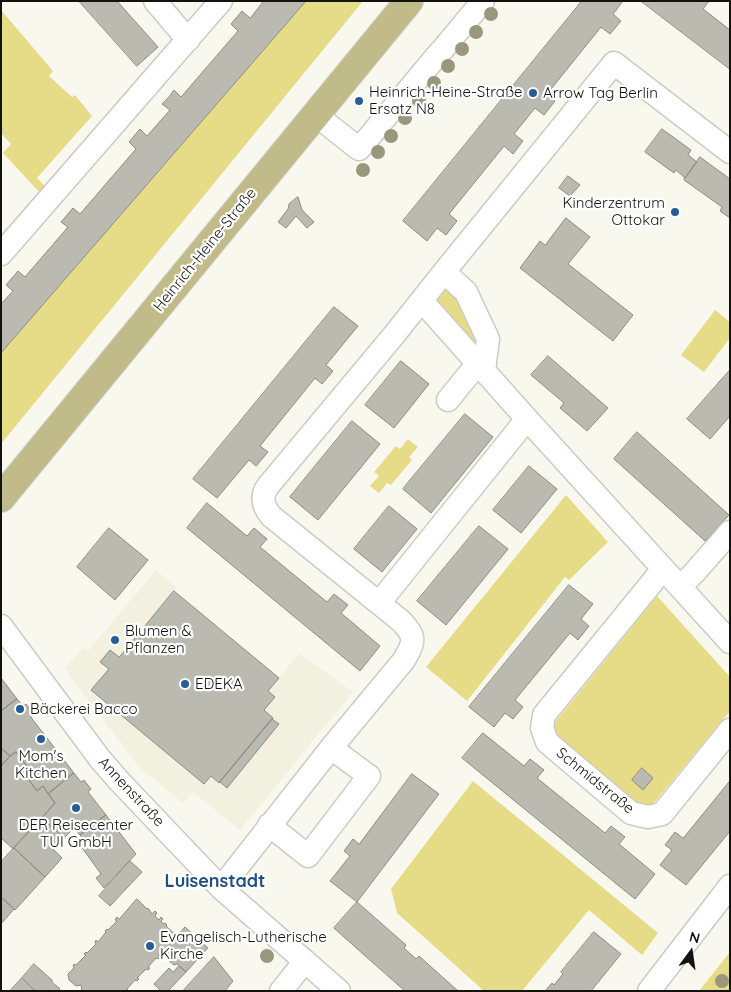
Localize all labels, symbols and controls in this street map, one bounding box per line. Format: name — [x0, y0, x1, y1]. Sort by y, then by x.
place label: Heinrich-Heine-Straße Ersatz N8 — [369, 83, 523, 118]
place label: Arrow Tag Berlin — [543, 84, 658, 102]
marker: Arrow Tag Berlin — [527, 87, 539, 99]
marker: Heinrich-Heine-Straße Ersatz N8 — [353, 95, 365, 107]
street label: Heinrich-Heine-Straße — [150, 185, 260, 315]
place label: Kinderzentrum Ottokar — [562, 194, 665, 229]
marker: Kinderzentrum Ottokar — [669, 206, 681, 218]
place label: Blumen & Pflanzen — [125, 622, 192, 657]
marker: Blumen & Pflanzen — [109, 634, 121, 646]
place label: EDEKA — [195, 675, 243, 693]
marker: EDEKA — [179, 678, 191, 690]
place label: Bäckerei Bacco — [30, 700, 137, 718]
marker: Bäckerei Bacco — [14, 703, 26, 715]
marker: Mom's Kitchen — [35, 733, 47, 745]
street label: Schmidstraße — [552, 744, 638, 818]
place label: Mom's Kitchen — [15, 747, 67, 782]
street label: Annenstraße — [94, 753, 168, 831]
marker: DER Reisecenter TUI GmbH — [70, 802, 82, 814]
place label: DER Reisecenter TUI GmbH — [19, 816, 133, 851]
district label: Luisenstadt — [165, 871, 265, 893]
north arrow — [666, 927, 716, 977]
text: N — [687, 927, 702, 947]
place label: Evangelisch-Lutherische Kirche — [160, 928, 327, 963]
marker: Evangelisch-Lutherische Kirche — [144, 940, 156, 952]

